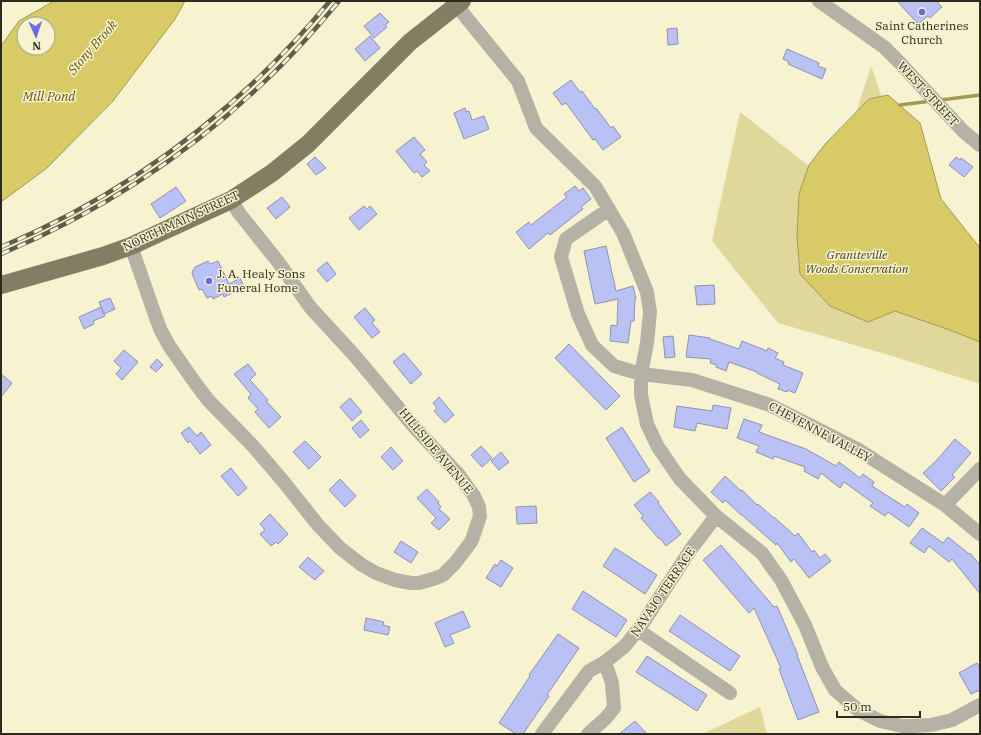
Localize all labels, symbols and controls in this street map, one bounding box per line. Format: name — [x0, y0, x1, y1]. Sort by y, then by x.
marker: Saint Catherines Church — [917, 7, 927, 17]
north arrow — [16, 16, 56, 56]
water label: Stony Brook — [63, 16, 121, 79]
place label: Saint Catherines Church — [875, 18, 969, 47]
text: N — [32, 39, 41, 53]
street label: WEST STREET — [895, 58, 962, 129]
water label: Mill Pond — [22, 88, 76, 105]
street label: NORTH MAIN STREET — [120, 187, 242, 254]
park label: Graniteville Woods Conservation — [805, 247, 909, 276]
place label: J. A. Healy Sons Funeral Home — [217, 266, 305, 295]
marker: J. A. Healy Sons Funeral Home — [204, 276, 214, 286]
street label: CHEYENNE VALLEY — [766, 398, 874, 465]
street label: HILLSIDE AVENUE — [396, 405, 477, 497]
street label: NAVAJO TERRACE — [627, 544, 698, 639]
scale bar — [837, 693, 920, 719]
text: 50 m — [843, 699, 872, 714]

